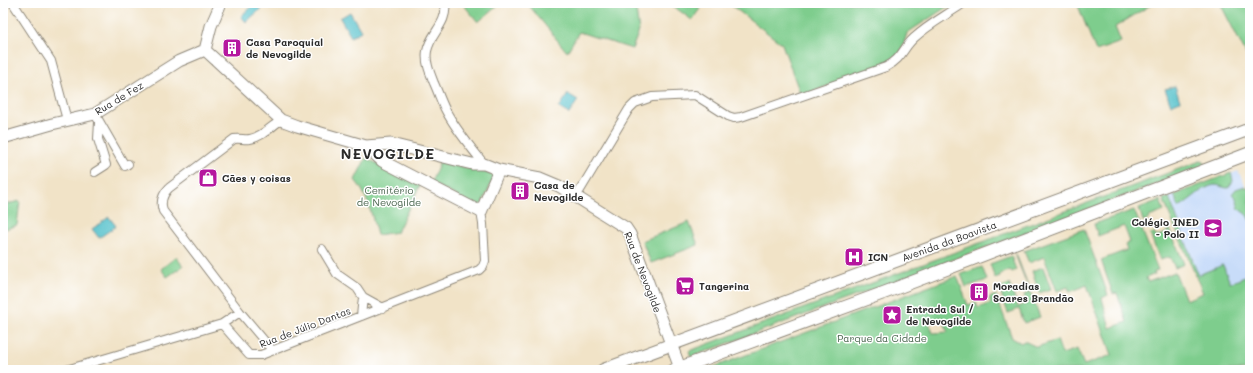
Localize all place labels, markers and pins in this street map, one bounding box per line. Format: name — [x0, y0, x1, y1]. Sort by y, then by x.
place label: Casa Paroquial de Nevogilde — [246, 35, 323, 61]
building icon: Casa Paroquial de Nevogilde — [221, 37, 243, 59]
shop icon: Cães y coisas — [197, 167, 219, 189]
place label: Cães y coisas — [222, 171, 291, 185]
place label: Casa de Nevogilde — [534, 178, 583, 204]
building icon: Casa de Nevogilde — [509, 180, 531, 202]
place label: Colégio INED - Polo II — [1131, 215, 1199, 241]
school or university icon: Colégio INED - Polo II — [1202, 217, 1224, 239]
hospital icon: ICN — [843, 246, 865, 268]
place label: ICN — [868, 250, 888, 264]
supermarket icon: Tangerina — [674, 275, 696, 297]
place label: Tangerina — [699, 279, 749, 293]
place label: Moradias Soares Brandão — [993, 279, 1074, 305]
building icon: Moradias Soares Brandão — [968, 281, 990, 303]
place label: Entrada Sul / de Nevogilde — [906, 302, 974, 328]
place icon: Entrada Sul / de Nevogilde — [881, 304, 903, 326]

